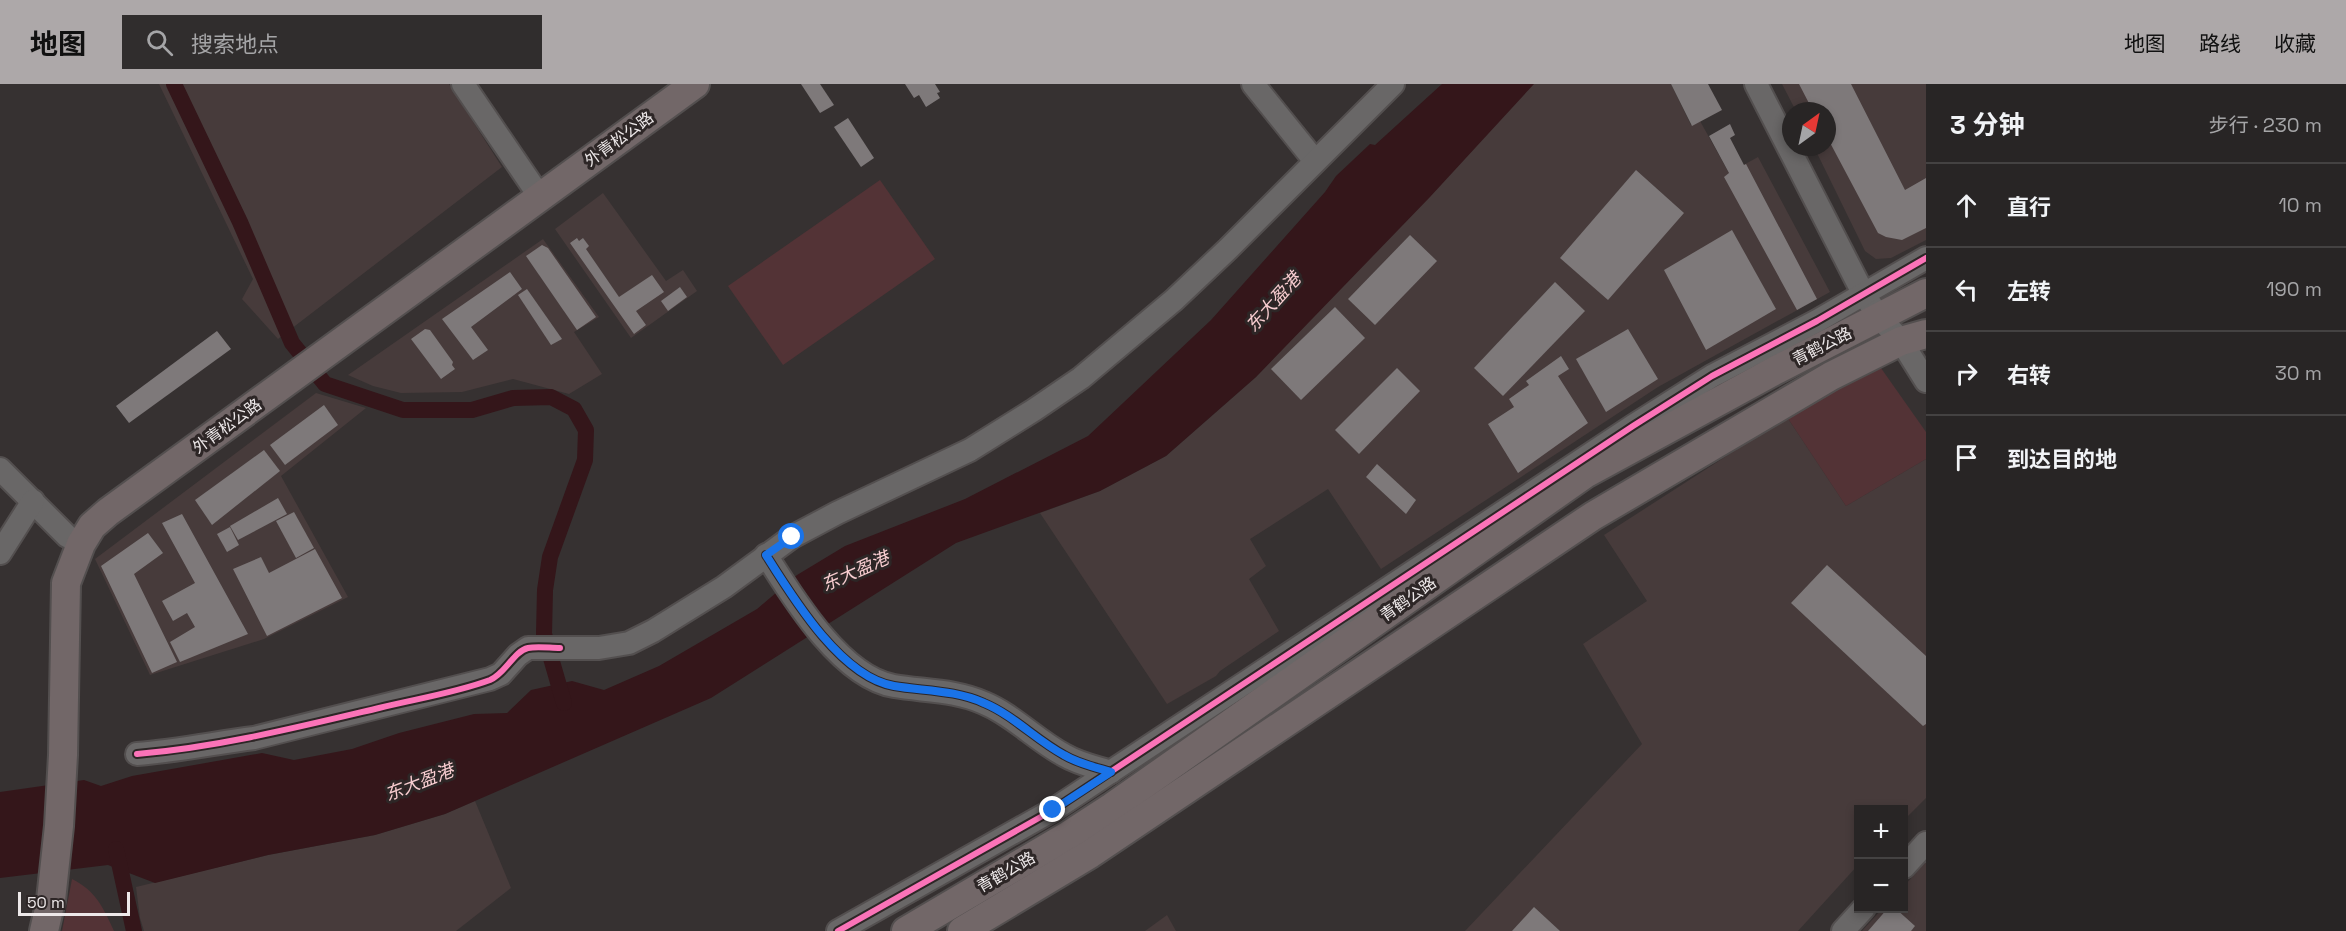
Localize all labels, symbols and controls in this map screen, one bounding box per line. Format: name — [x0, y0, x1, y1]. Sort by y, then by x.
search box — [122, 15, 542, 69]
text: 地图 — [30, 26, 86, 62]
icon: search — [143, 26, 176, 59]
text: 搜索地点 — [191, 30, 279, 58]
text: 地图 — [2124, 30, 2166, 57]
text: 路线 — [2199, 30, 2241, 57]
text: 收藏 — [2274, 30, 2316, 57]
north arrow — [1782, 102, 1836, 156]
street label: 外青松公路 — [580, 107, 658, 171]
text: 3 分钟 — [1950, 108, 2024, 142]
text: 步行 · 230 m — [2209, 112, 2322, 138]
icon: ahead — [1950, 189, 1983, 222]
text: 10 m — [2278, 192, 2322, 218]
text: 直行 — [2007, 193, 2051, 221]
water label: 东大盈港 — [1240, 265, 1308, 336]
icon: left — [1950, 273, 1983, 306]
text: 190 m — [2266, 276, 2322, 302]
text: 左转 — [2007, 277, 2051, 305]
street label: 青鹤公路 — [1789, 322, 1855, 370]
icon: right — [1950, 357, 1983, 390]
text: 30 m — [2275, 360, 2322, 386]
text: 右转 — [2007, 361, 2051, 389]
street label: 外青松公路 — [188, 394, 266, 458]
icon: arrive — [1950, 441, 1983, 474]
text: 到达目的地 — [2007, 445, 2117, 473]
route start — [778, 523, 804, 549]
water label: 东大盈港 — [817, 545, 895, 596]
street label: 青鹤公路 — [1376, 572, 1440, 626]
water label: 东大盈港 — [381, 757, 460, 806]
route end — [1039, 796, 1065, 822]
map controls — [1854, 805, 1908, 913]
button: + — [1854, 805, 1908, 859]
street label: 青鹤公路 — [973, 847, 1039, 897]
button: − — [1854, 859, 1908, 913]
scale bar — [18, 889, 130, 916]
text: 50 m — [27, 892, 65, 913]

